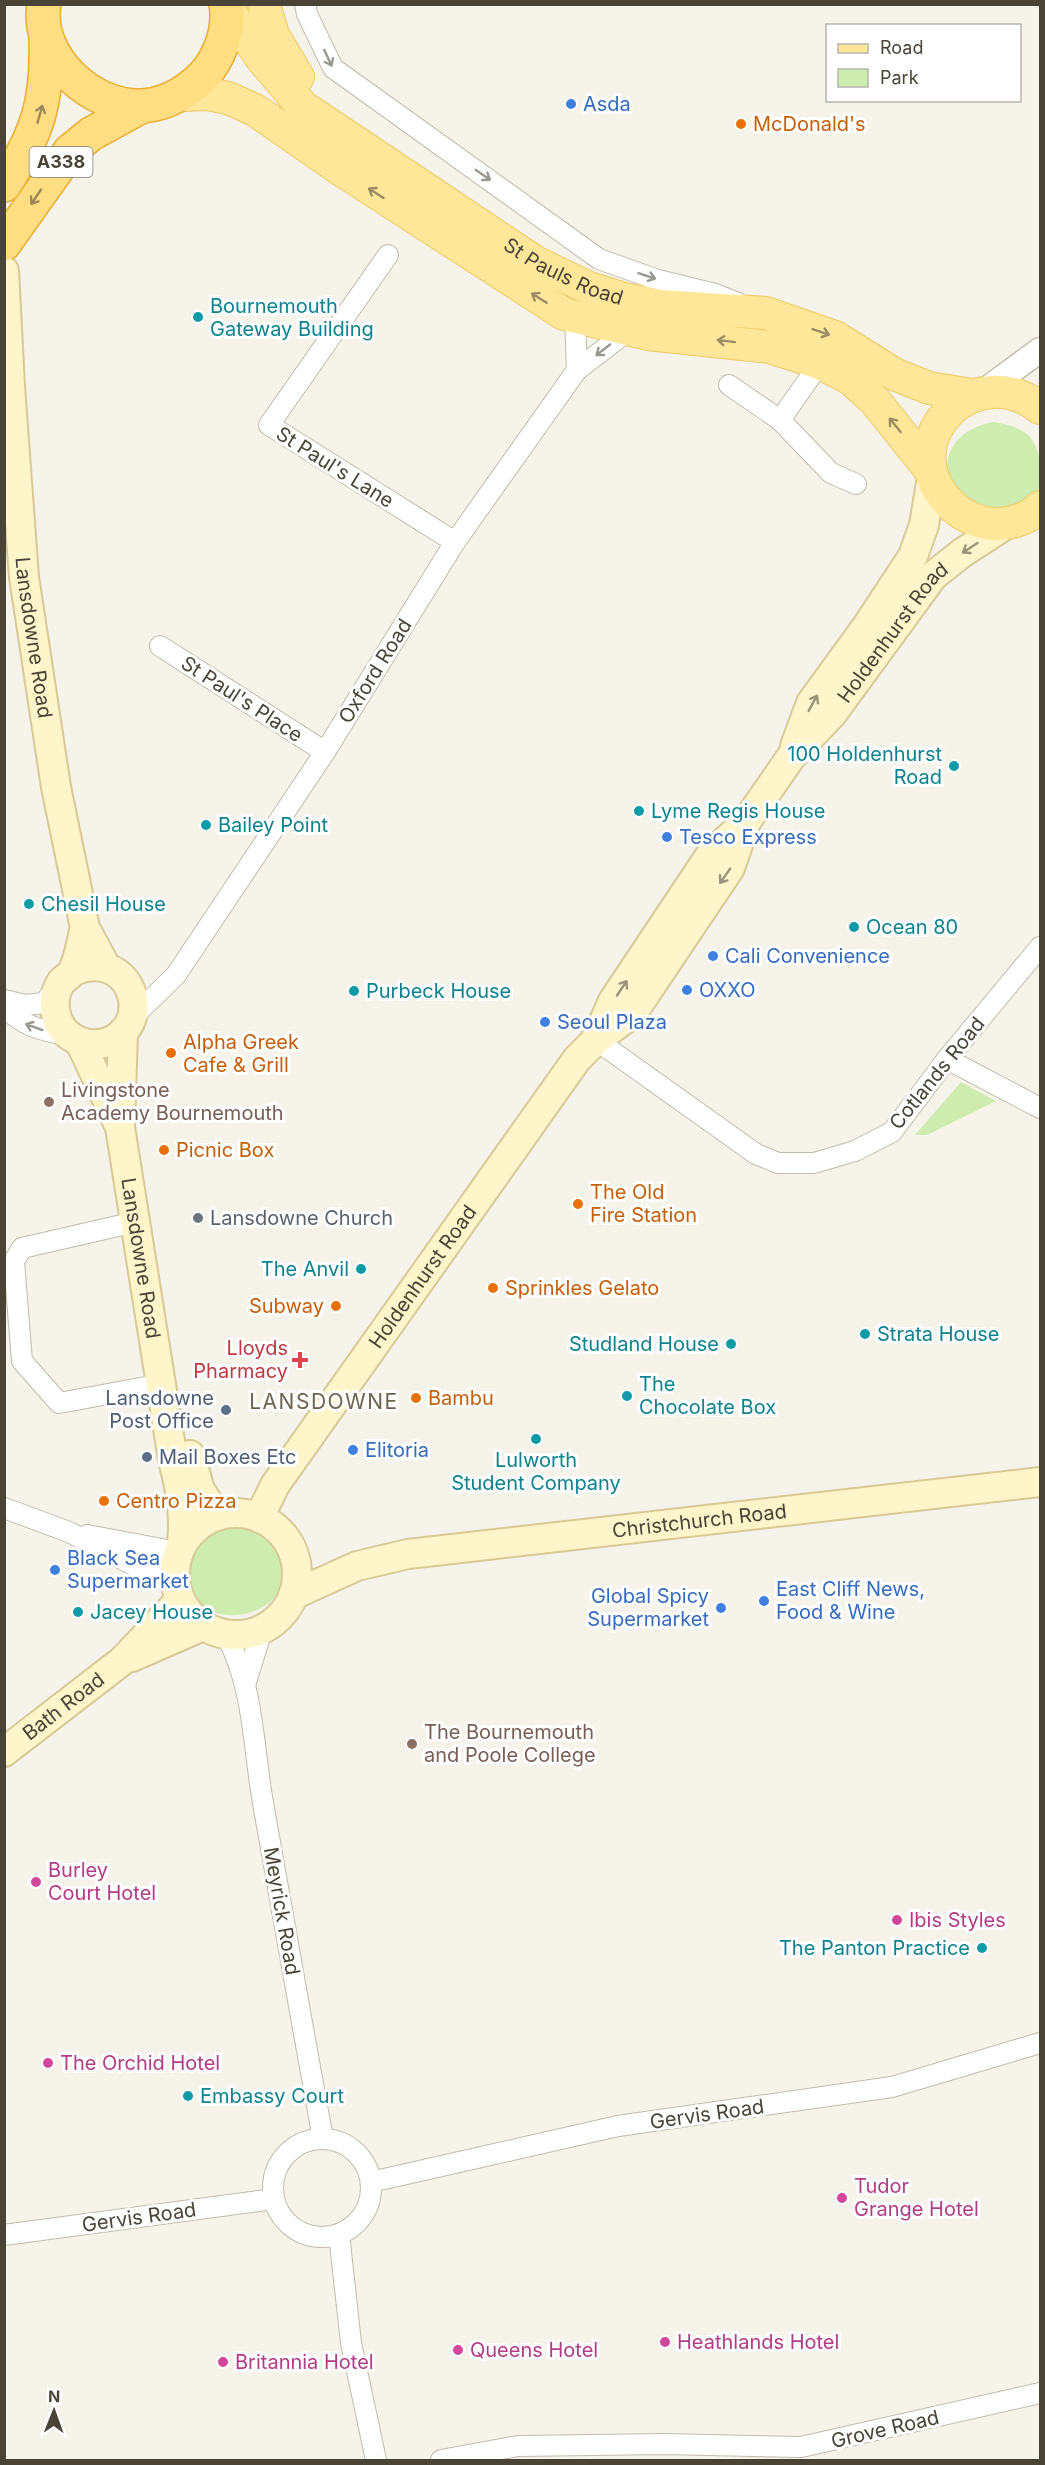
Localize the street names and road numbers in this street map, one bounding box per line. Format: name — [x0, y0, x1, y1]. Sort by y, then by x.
road number: A338 — [29, 147, 92, 177]
street label: St Pauls Road — [499, 233, 626, 310]
street label: St Paul's Lane — [272, 421, 398, 513]
street label: Lansdowne Road — [11, 556, 57, 720]
street label: Holdenhurst Road — [832, 557, 953, 707]
street label: Oxford Road — [333, 614, 417, 728]
street label: St Paul's Place — [177, 651, 307, 747]
street label: Cotlands Road — [884, 1012, 990, 1134]
street label: Lansdowne Road — [116, 1176, 166, 1340]
street label: Holdenhurst Road — [364, 1201, 482, 1353]
street label: Christchurch Road — [611, 1499, 788, 1543]
street label: Bath Road — [18, 1667, 109, 1745]
street label: Meyrick Road — [259, 1845, 305, 1977]
street label: Gervis Road — [648, 2094, 766, 2134]
street label: Gervis Road — [80, 2197, 198, 2237]
street label: Grove Road — [829, 2405, 941, 2453]

